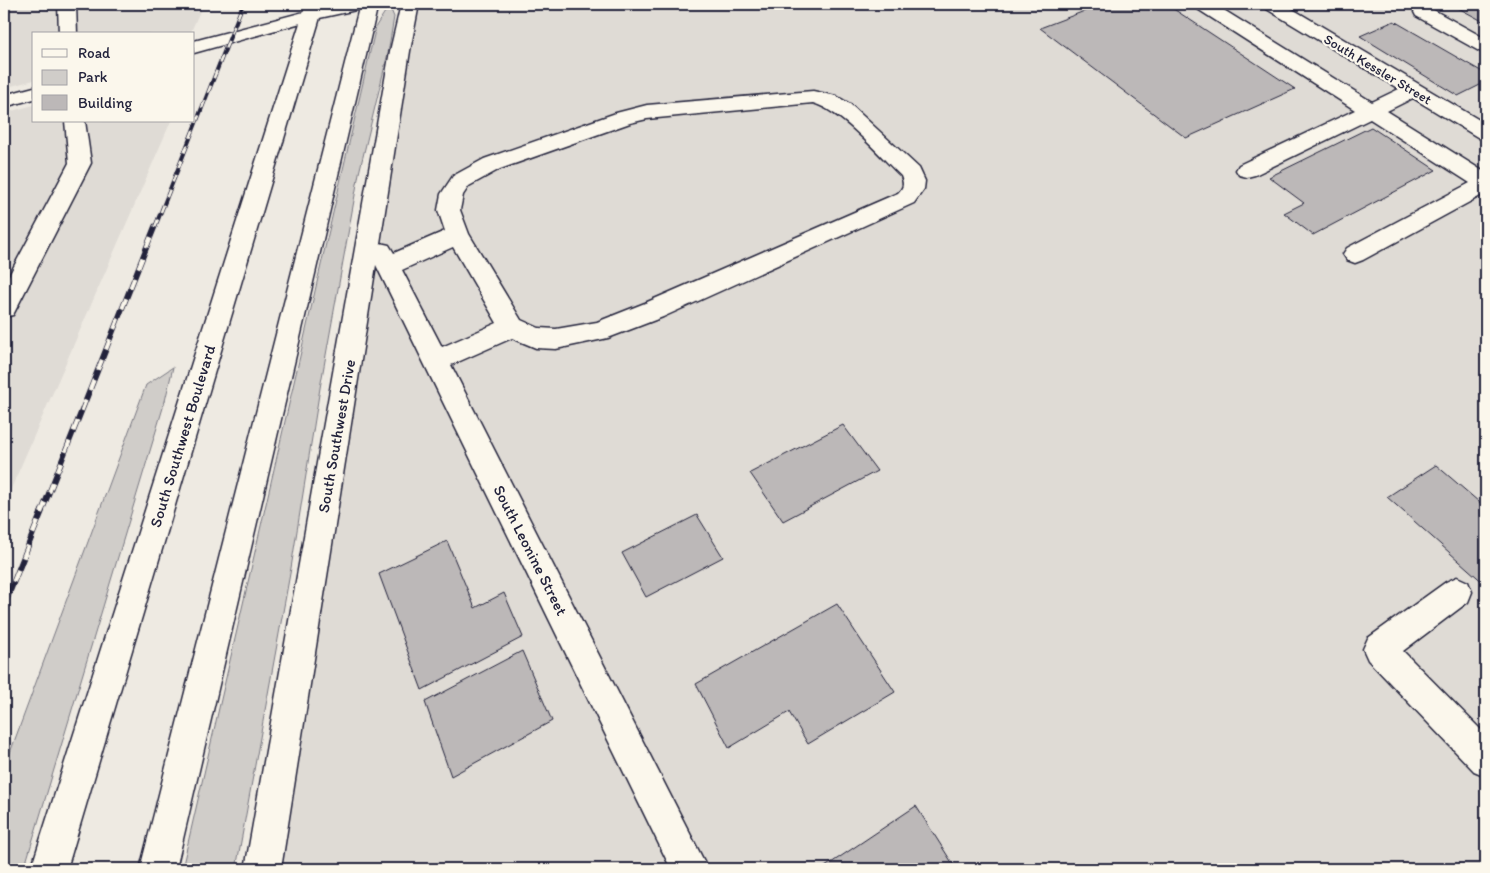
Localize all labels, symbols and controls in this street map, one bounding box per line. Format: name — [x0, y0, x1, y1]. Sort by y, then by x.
street label: South Kessler Street — [1321, 31, 1435, 108]
legend — [32, 32, 195, 122]
text: Road — [78, 44, 111, 62]
text: Park — [78, 68, 108, 86]
text: Building — [78, 94, 132, 112]
street label: South Southwest Boulevard — [146, 342, 219, 530]
street label: South Southwest Drive — [314, 358, 359, 514]
street label: South Leonine Street — [489, 482, 572, 619]

